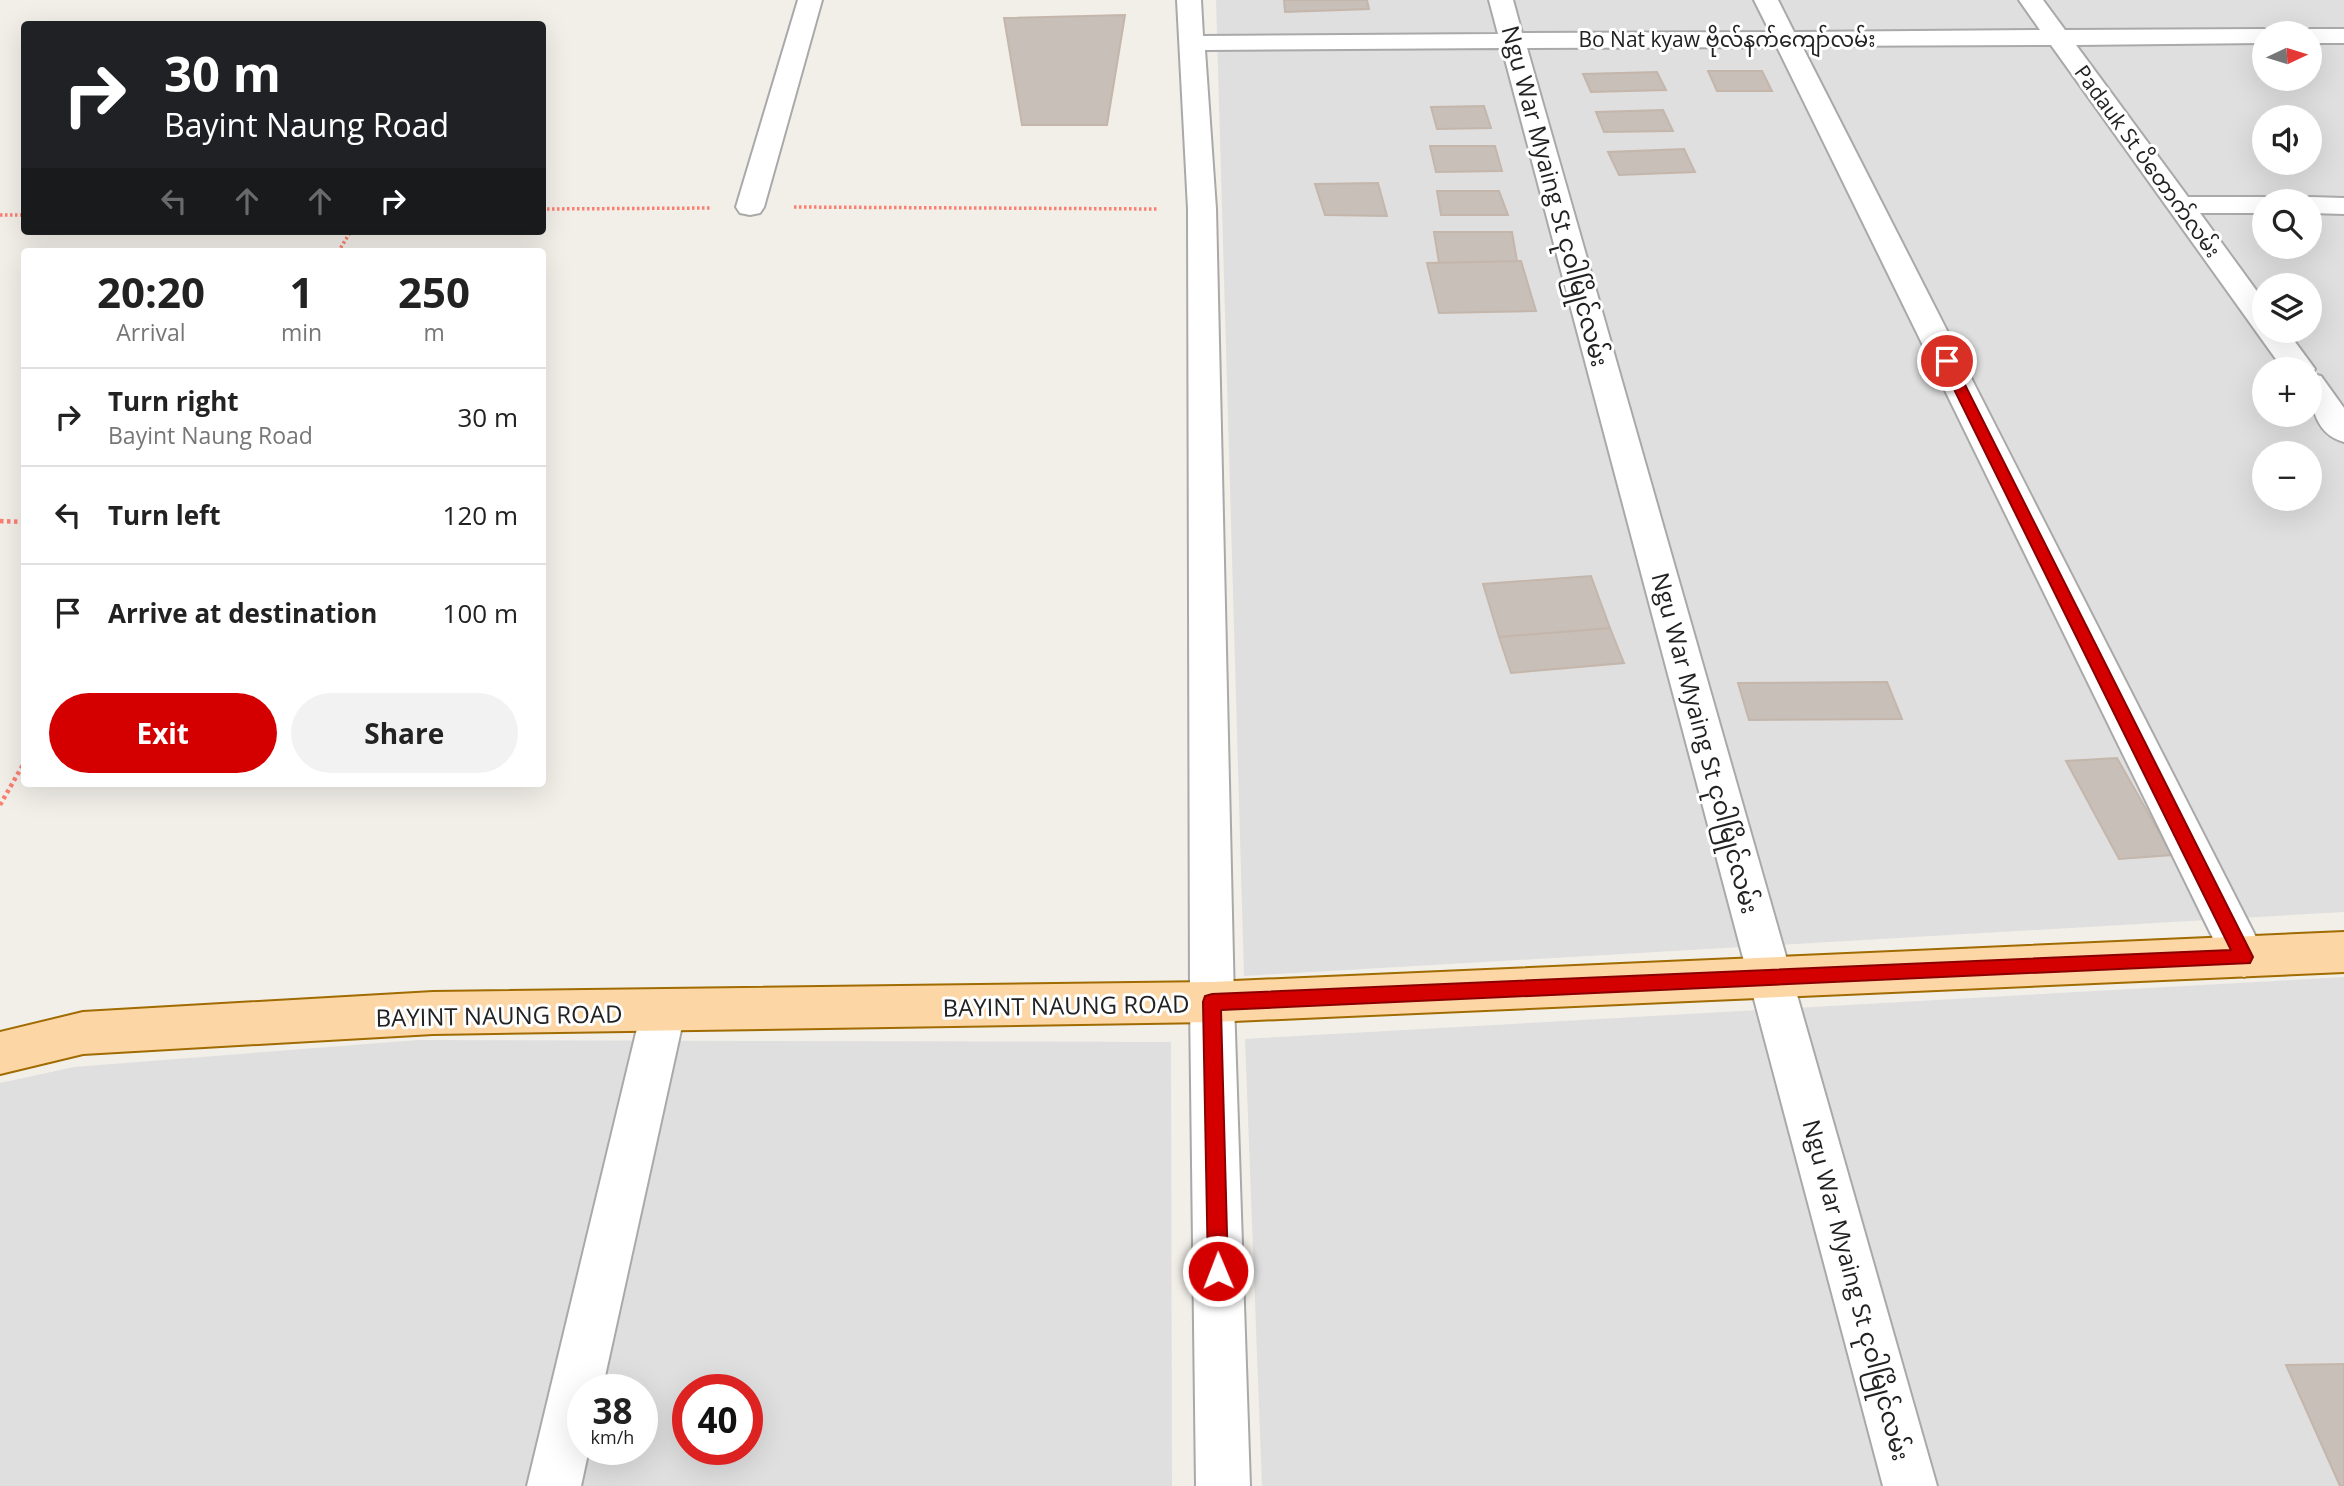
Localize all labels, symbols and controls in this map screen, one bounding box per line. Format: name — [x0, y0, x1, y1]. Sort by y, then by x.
north arrow — [2252, 21, 2322, 91]
map controls — [2252, 21, 2322, 511]
street label: Ngu War Myaing St ငုဝါမြိုင်လမ်း — [1491, 22, 1617, 371]
street label: Bo Nat kyaw ဗိုလ်နက်ကျော်လမ်း — [1578, 24, 1876, 58]
text: 30 m — [164, 40, 281, 106]
icon: right — [49, 49, 140, 140]
street label: Padauk St ပိတောက်လမ်း — [2069, 58, 2228, 263]
text: Bayint Naung Road — [164, 103, 449, 146]
button: sound — [2252, 105, 2322, 175]
icon: left — [155, 182, 193, 220]
icon: ahead — [228, 182, 266, 220]
icon: ahead — [301, 182, 339, 220]
icon: right — [374, 182, 412, 220]
button: search — [2252, 189, 2322, 259]
text: 20:20 — [97, 263, 205, 320]
text: 1 — [289, 263, 314, 320]
text: 250 — [398, 263, 470, 320]
button: layers — [2252, 273, 2322, 343]
text: Arrival — [116, 316, 186, 348]
text: min — [281, 316, 322, 348]
text: m — [423, 316, 445, 348]
pin — [1917, 331, 1977, 391]
icon: arrive — [1928, 342, 1966, 380]
button: + — [2252, 357, 2322, 427]
text: Turn right — [108, 383, 239, 419]
icon: right — [49, 398, 87, 436]
text: 30 m — [457, 399, 518, 435]
text: Bayint Naung Road — [108, 419, 313, 451]
button: − — [2252, 441, 2322, 511]
icon: left — [49, 496, 87, 534]
text: Turn left — [108, 497, 220, 533]
text: 120 m — [443, 497, 518, 533]
street label: Ngu War Myaing St ငုဝါမြိုင်လမ်း — [1641, 569, 1767, 918]
icon: arrive — [49, 594, 87, 632]
text: Arrive at destination — [108, 595, 377, 631]
text: 100 m — [443, 595, 518, 631]
button: Exit — [49, 693, 277, 773]
button: Share — [291, 693, 518, 773]
street label: BAYINT NAUNG ROAD — [942, 986, 1190, 1024]
street label: BAYINT NAUNG ROAD — [375, 996, 623, 1034]
street label: Ngu War Myaing St ငုဝါမြိုင်လမ်း — [1792, 1116, 1918, 1465]
position arrow — [1181, 1234, 1255, 1308]
speed limit sign: 40 — [672, 1374, 763, 1465]
text: 38 — [592, 1387, 633, 1434]
text: km/h — [591, 1425, 634, 1449]

